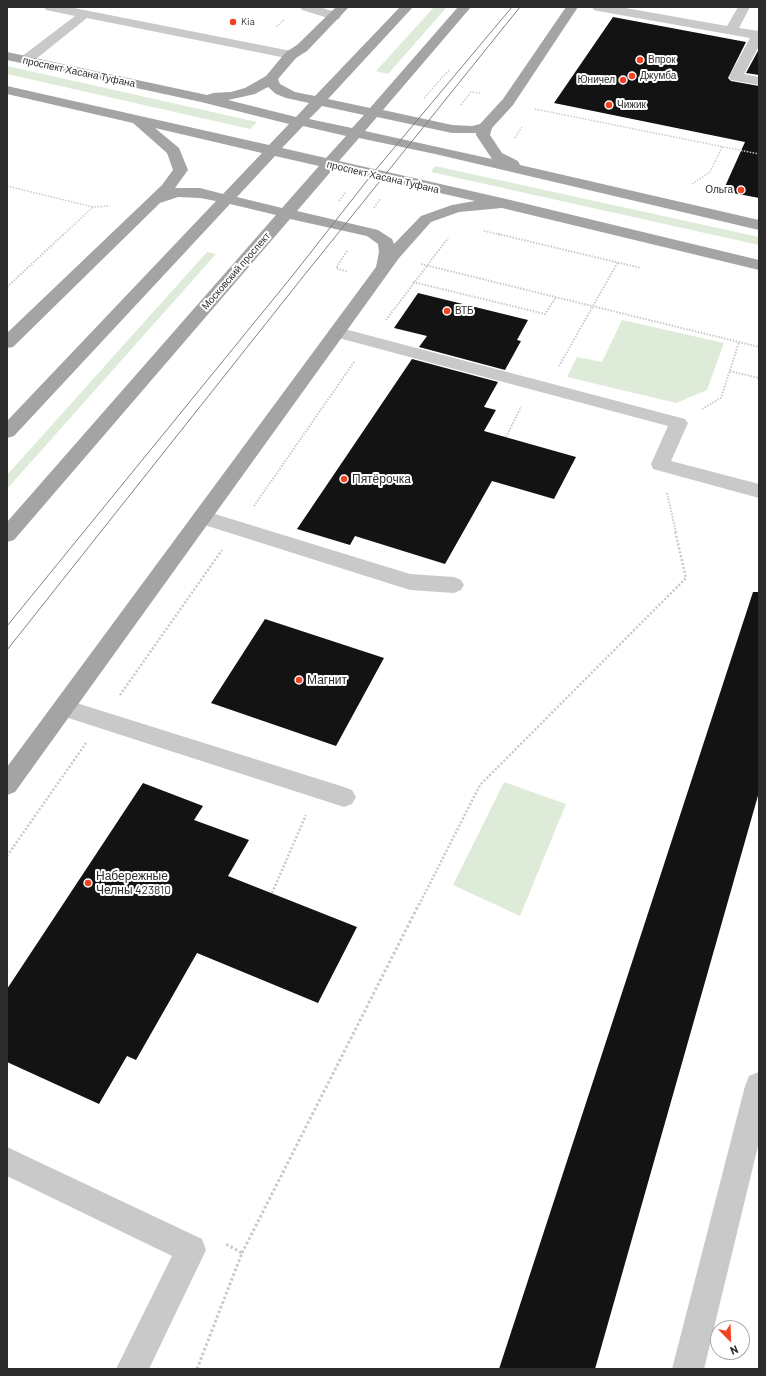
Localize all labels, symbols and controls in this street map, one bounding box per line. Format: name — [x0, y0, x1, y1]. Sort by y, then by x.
place label: Kia — [241, 16, 255, 28]
marker: Kia — [228, 17, 238, 27]
street label: проспект Хасана Туфана — [22, 54, 136, 90]
place label: Впрок — [648, 54, 676, 66]
marker: Впрок — [635, 55, 645, 65]
place label: Джумба — [640, 70, 676, 82]
marker: Джумба — [627, 71, 637, 81]
place label: Юничел — [578, 74, 615, 86]
marker: Юничел — [618, 75, 628, 85]
place label: Чижик — [617, 99, 646, 111]
marker: Чижик — [604, 100, 614, 110]
street label: проспект Хасана Туфана — [326, 158, 440, 196]
place label: Ольга — [705, 184, 733, 196]
marker: Ольга — [736, 185, 746, 195]
street label: Московский проспект — [199, 230, 273, 312]
place label: ВТБ — [455, 305, 474, 317]
marker: ВТБ — [442, 306, 452, 316]
place label: Пятёрочка — [352, 472, 411, 486]
marker: Пятёрочка — [339, 474, 349, 484]
place label: Магнит — [307, 673, 347, 687]
marker: Магнит — [294, 675, 304, 685]
place label: Набережные Челны 423810 — [96, 869, 171, 897]
marker: Набережные Челны 423810 — [83, 878, 93, 888]
north arrow — [710, 1320, 750, 1360]
text: N — [729, 1343, 740, 1358]

